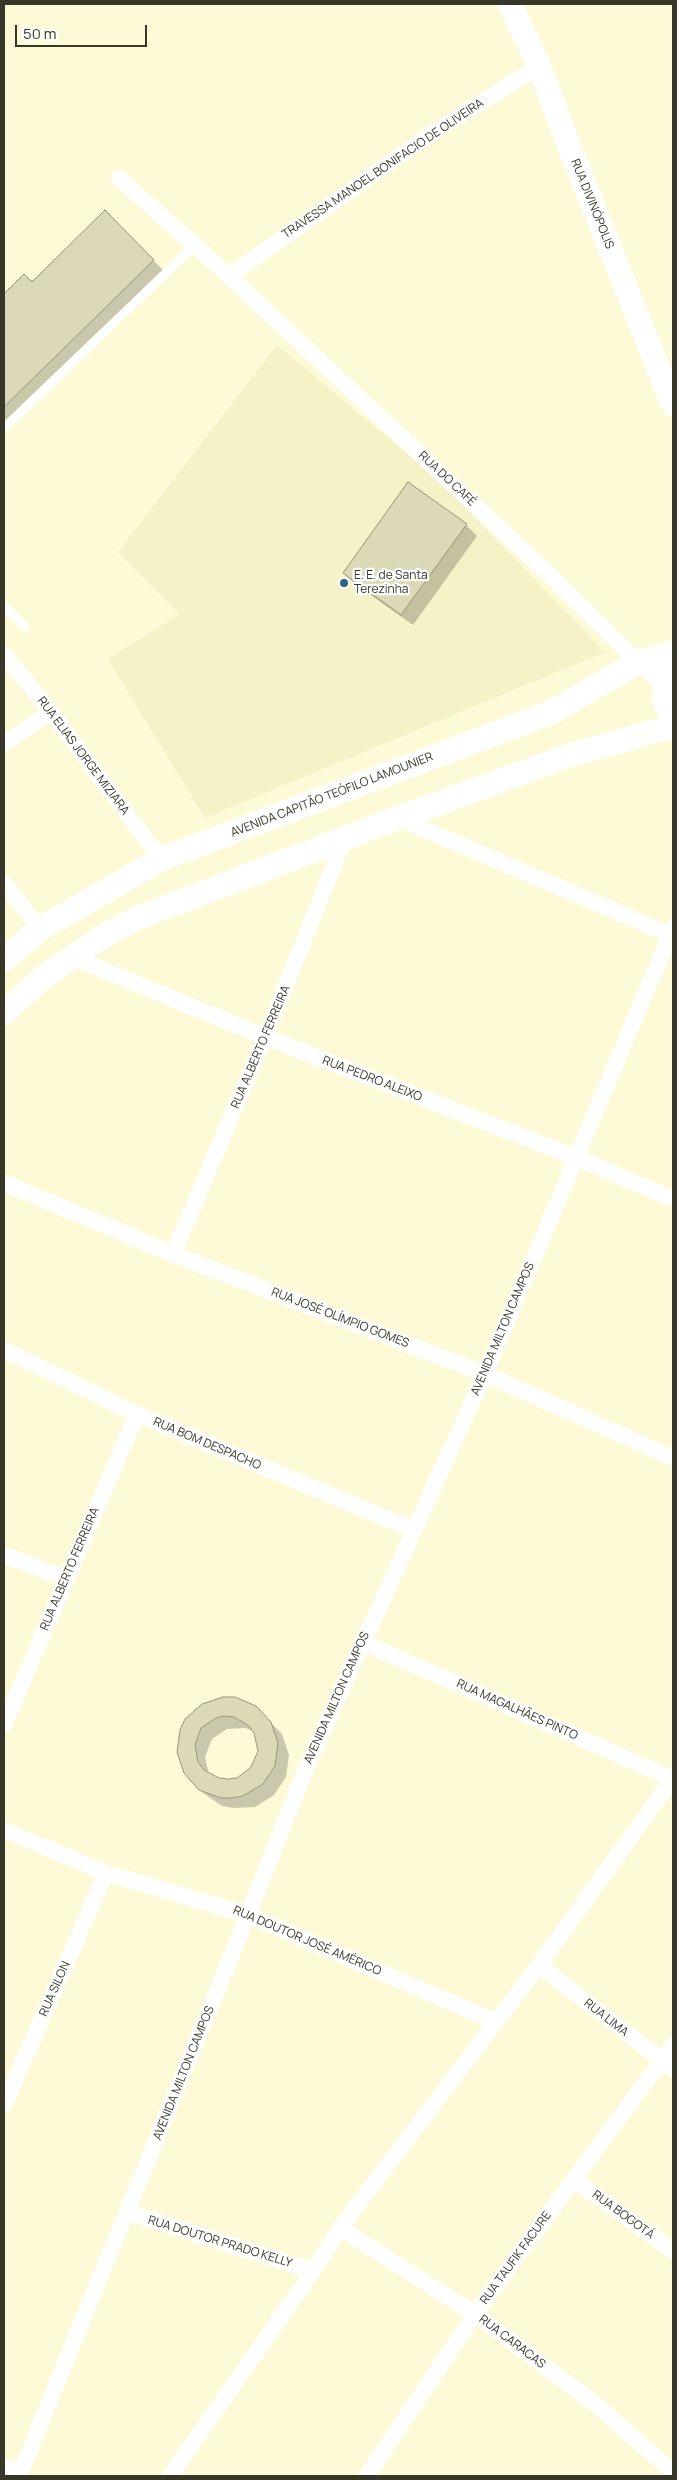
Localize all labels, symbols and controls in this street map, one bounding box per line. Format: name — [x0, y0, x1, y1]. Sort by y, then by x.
scale bar — [18, 15, 150, 47]
text: 50 m — [23, 23, 57, 44]
street label: TRAVESSA MANOEL BONIFACIO DE OLIVEIRA — [280, 96, 486, 242]
street label: RUA DIVINÓPOLIS — [567, 157, 617, 251]
street label: RUA DO CAFÉ — [415, 449, 479, 509]
place label: E. E. de Santa Terezinha — [354, 569, 428, 597]
marker: E. E. de Santa Terezinha — [338, 577, 350, 589]
street label: RUA ELIAS JORGE MIZIARA — [34, 694, 132, 818]
street label: AVENIDA CAPITÃO TEÓFILO LAMOUNIER — [229, 750, 435, 840]
street label: RUA ALBERTO FERREIRA — [229, 983, 293, 1111]
street label: RUA PEDRO ALEIXO — [320, 1053, 424, 1105]
street label: AVENIDA MILTON CAMPOS — [468, 1260, 538, 1398]
street label: RUA JOSÉ OLÍMPIO GOMES — [269, 1285, 411, 1351]
street label: RUA BOM DESPACHO — [151, 1415, 263, 1473]
street label: RUA ALBERTO FERREIRA — [38, 1505, 102, 1633]
street label: AVENIDA MILTON CAMPOS — [301, 1630, 373, 1766]
street label: RUA MAGALHÃES PINTO — [454, 1677, 580, 1743]
street label: RUA DOUTOR JOSÉ AMÉRICO — [231, 1903, 383, 1979]
street label: RUA SILON — [37, 1959, 73, 2019]
street label: RUA LIMA — [581, 1996, 631, 2040]
street label: AVENIDA MILTON CAMPOS — [150, 2004, 218, 2142]
street label: RUA BOGOTÁ — [589, 2188, 657, 2242]
street label: RUA TAUFIK FACURE — [477, 2209, 555, 2307]
street label: RUA DOUTOR PRADO KELLY — [146, 2213, 294, 2271]
street label: RUA CARACAS — [476, 2312, 548, 2372]

